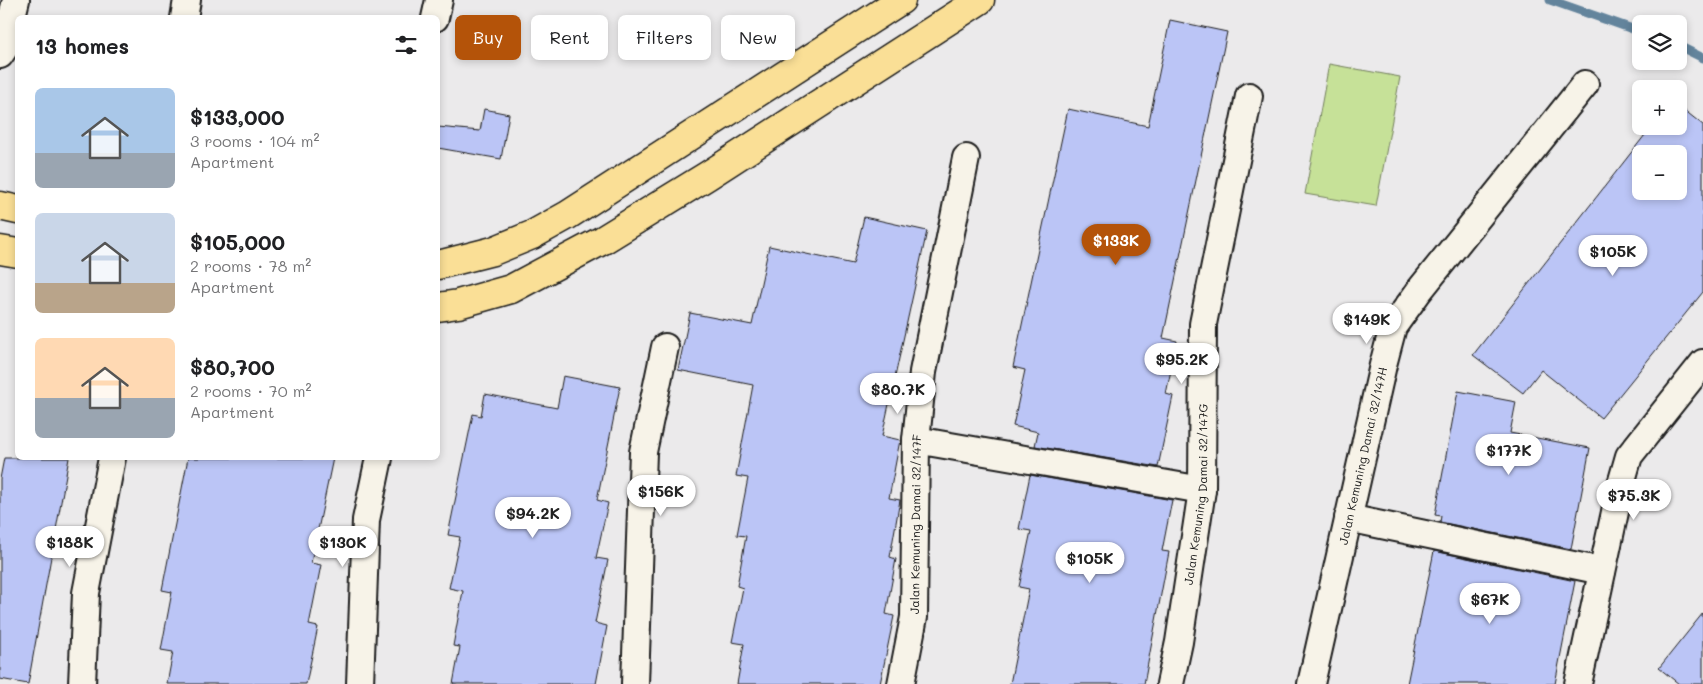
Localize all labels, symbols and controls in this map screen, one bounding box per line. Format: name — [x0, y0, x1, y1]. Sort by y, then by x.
chip: Buy — [455, 15, 521, 60]
chip: Rent — [531, 15, 608, 60]
chip: Filters — [618, 15, 711, 60]
chip: New — [721, 15, 795, 60]
map controls — [1632, 15, 1687, 200]
button: layers — [1632, 15, 1687, 70]
icon: filters — [392, 31, 420, 59]
text: 13 homes — [35, 32, 129, 59]
button: + — [1632, 80, 1687, 135]
text: $133,000 — [190, 103, 284, 130]
icon: home — [75, 108, 135, 168]
text: 3 rooms · 104 m² — [190, 130, 320, 151]
button: − — [1632, 145, 1687, 200]
text: Apartment — [190, 151, 275, 172]
pin: $133K — [1081, 224, 1151, 266]
text: $105,000 — [190, 228, 285, 255]
text: $133K — [1093, 229, 1139, 250]
icon: home — [75, 233, 135, 293]
pin: $105K — [1578, 234, 1648, 277]
text: $105K — [1589, 240, 1637, 261]
text: 2 rooms · 78 m² — [190, 255, 311, 276]
text: Apartment — [190, 276, 275, 297]
pin: $149K — [1332, 302, 1402, 345]
text: $149K — [1343, 308, 1391, 329]
pin: $95.2K — [1141, 342, 1223, 385]
text: $95.2K — [1155, 348, 1209, 369]
text: $80,700 — [190, 353, 275, 380]
icon: home — [75, 358, 135, 418]
street label: Jalan Kemuning Damai 32/147H — [1335, 365, 1390, 546]
pin: $80.7K — [857, 372, 939, 415]
text: $80.7K — [871, 378, 925, 399]
text: 2 rooms · 70 m² — [190, 380, 311, 401]
text: Apartment — [190, 401, 275, 422]
street label: Jalan Kemuning Damai 32/147G — [1180, 403, 1211, 586]
street label: Jalan Kemuning Damai 32/147F — [906, 433, 925, 614]
pin: $177K — [1474, 434, 1544, 476]
text: $177K — [1486, 439, 1532, 460]
pin: $156K — [626, 474, 696, 517]
pin: $75.3K — [1593, 478, 1675, 521]
text: $156K — [638, 480, 684, 501]
text: $75.3K — [1607, 484, 1661, 505]
pin: $94.2K — [492, 496, 574, 539]
text: $94.2K — [506, 502, 560, 523]
pin: $188K — [35, 526, 105, 568]
pin: $130K — [308, 526, 378, 568]
text: $188K — [46, 531, 94, 552]
text: $130K — [319, 531, 367, 552]
pin: $105K — [1055, 542, 1125, 584]
text: $105K — [1066, 547, 1114, 568]
pin: $67K — [1460, 582, 1520, 625]
text: $67K — [1470, 588, 1510, 609]

